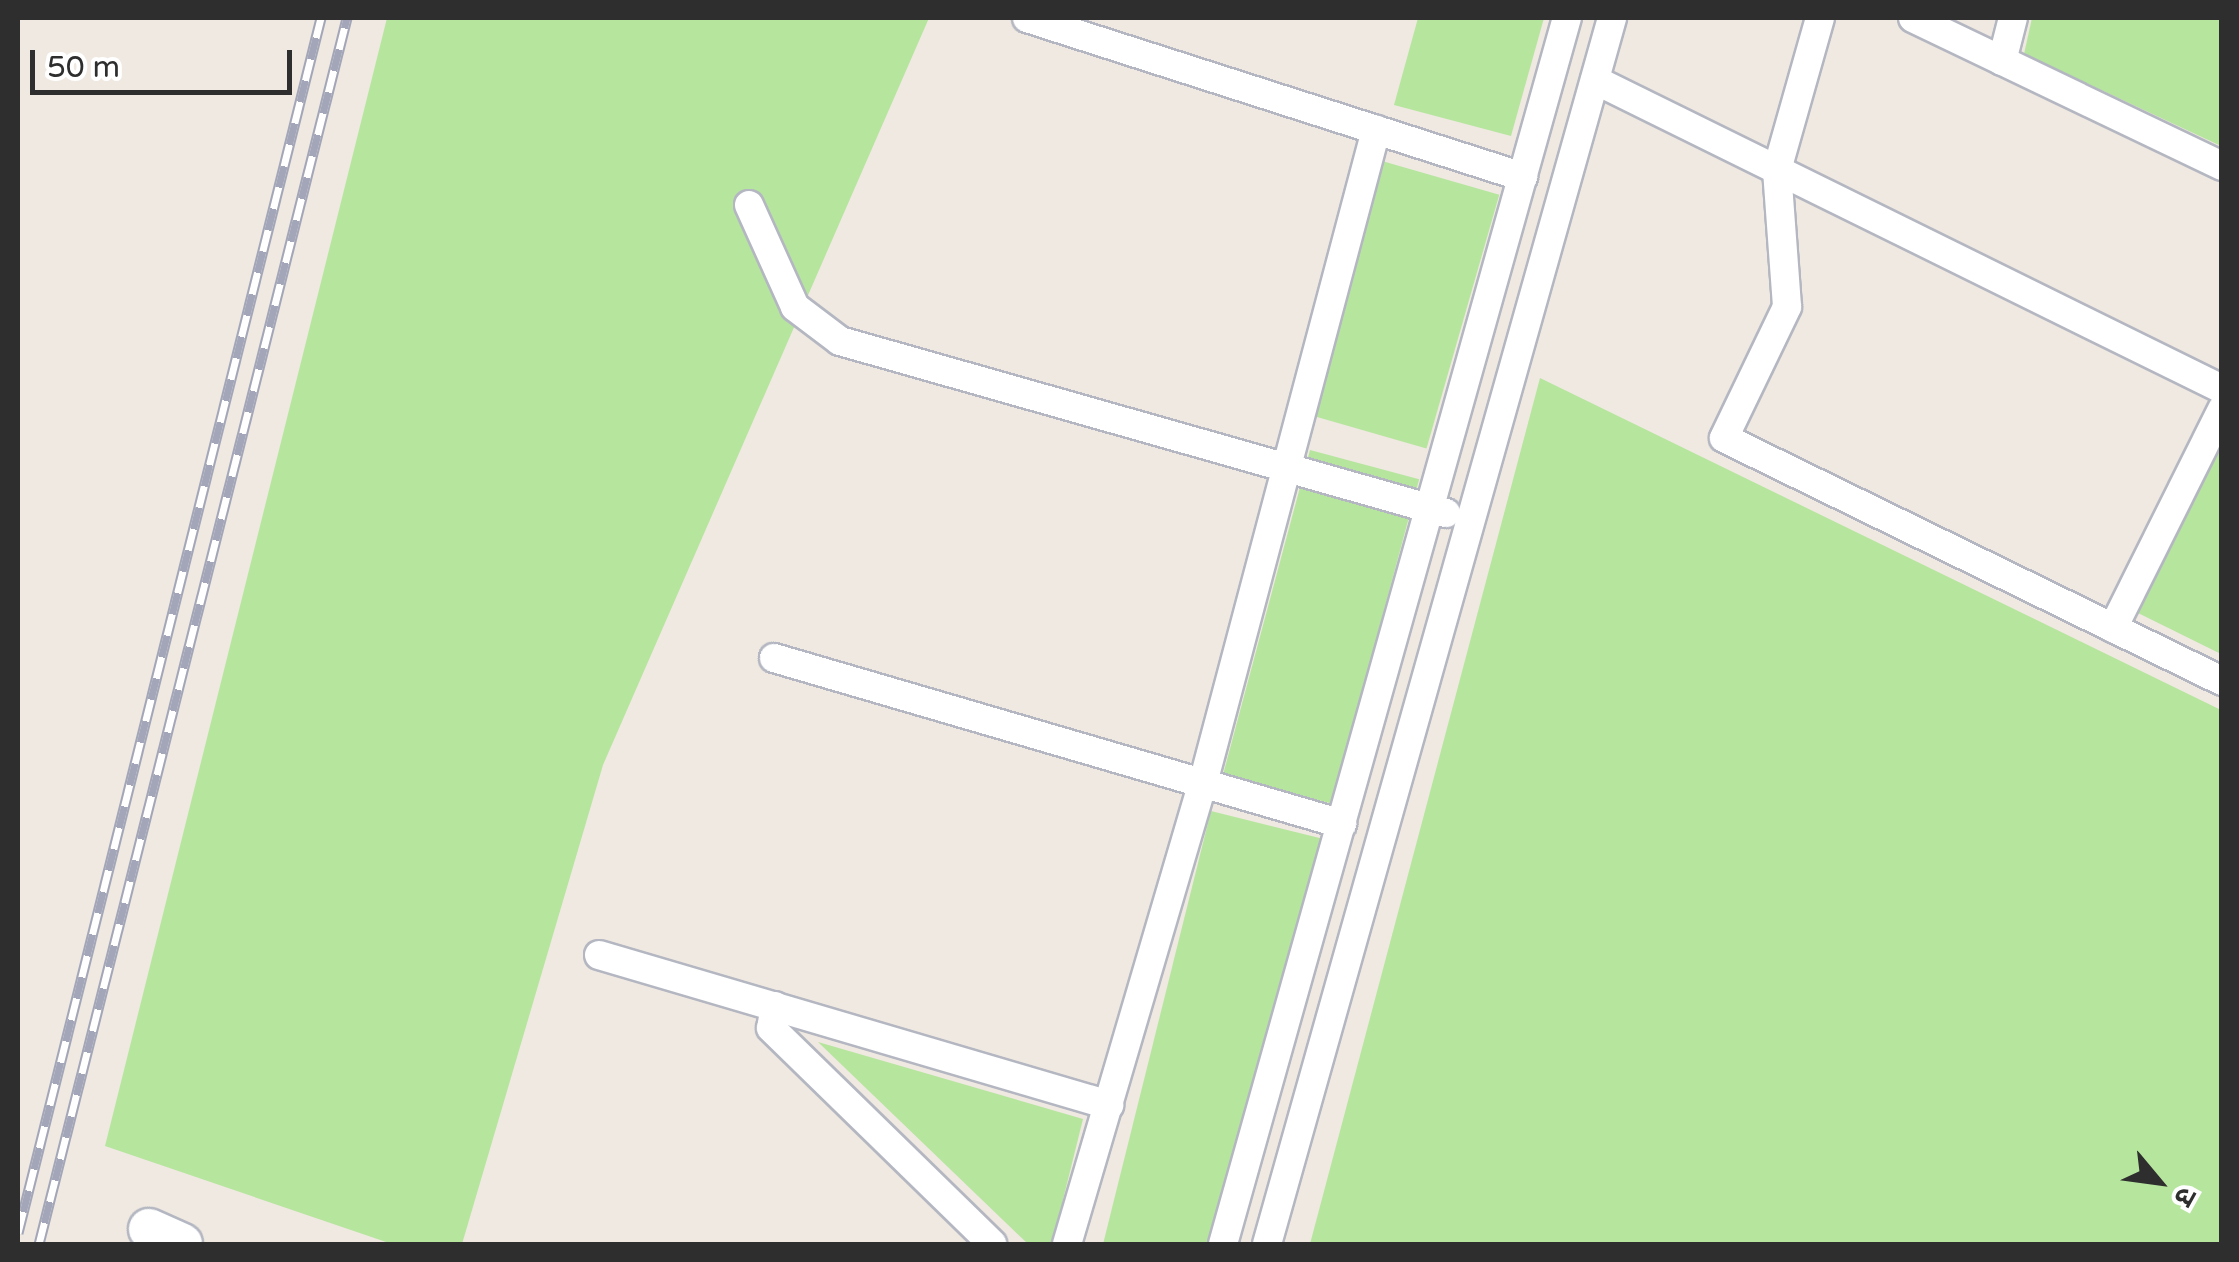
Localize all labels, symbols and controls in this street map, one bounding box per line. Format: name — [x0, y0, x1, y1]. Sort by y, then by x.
scale bar — [35, 30, 298, 92]
text: 50 m — [47, 49, 120, 86]
north arrow — [2109, 1132, 2209, 1232]
text: उ — [2166, 1181, 2204, 1212]

